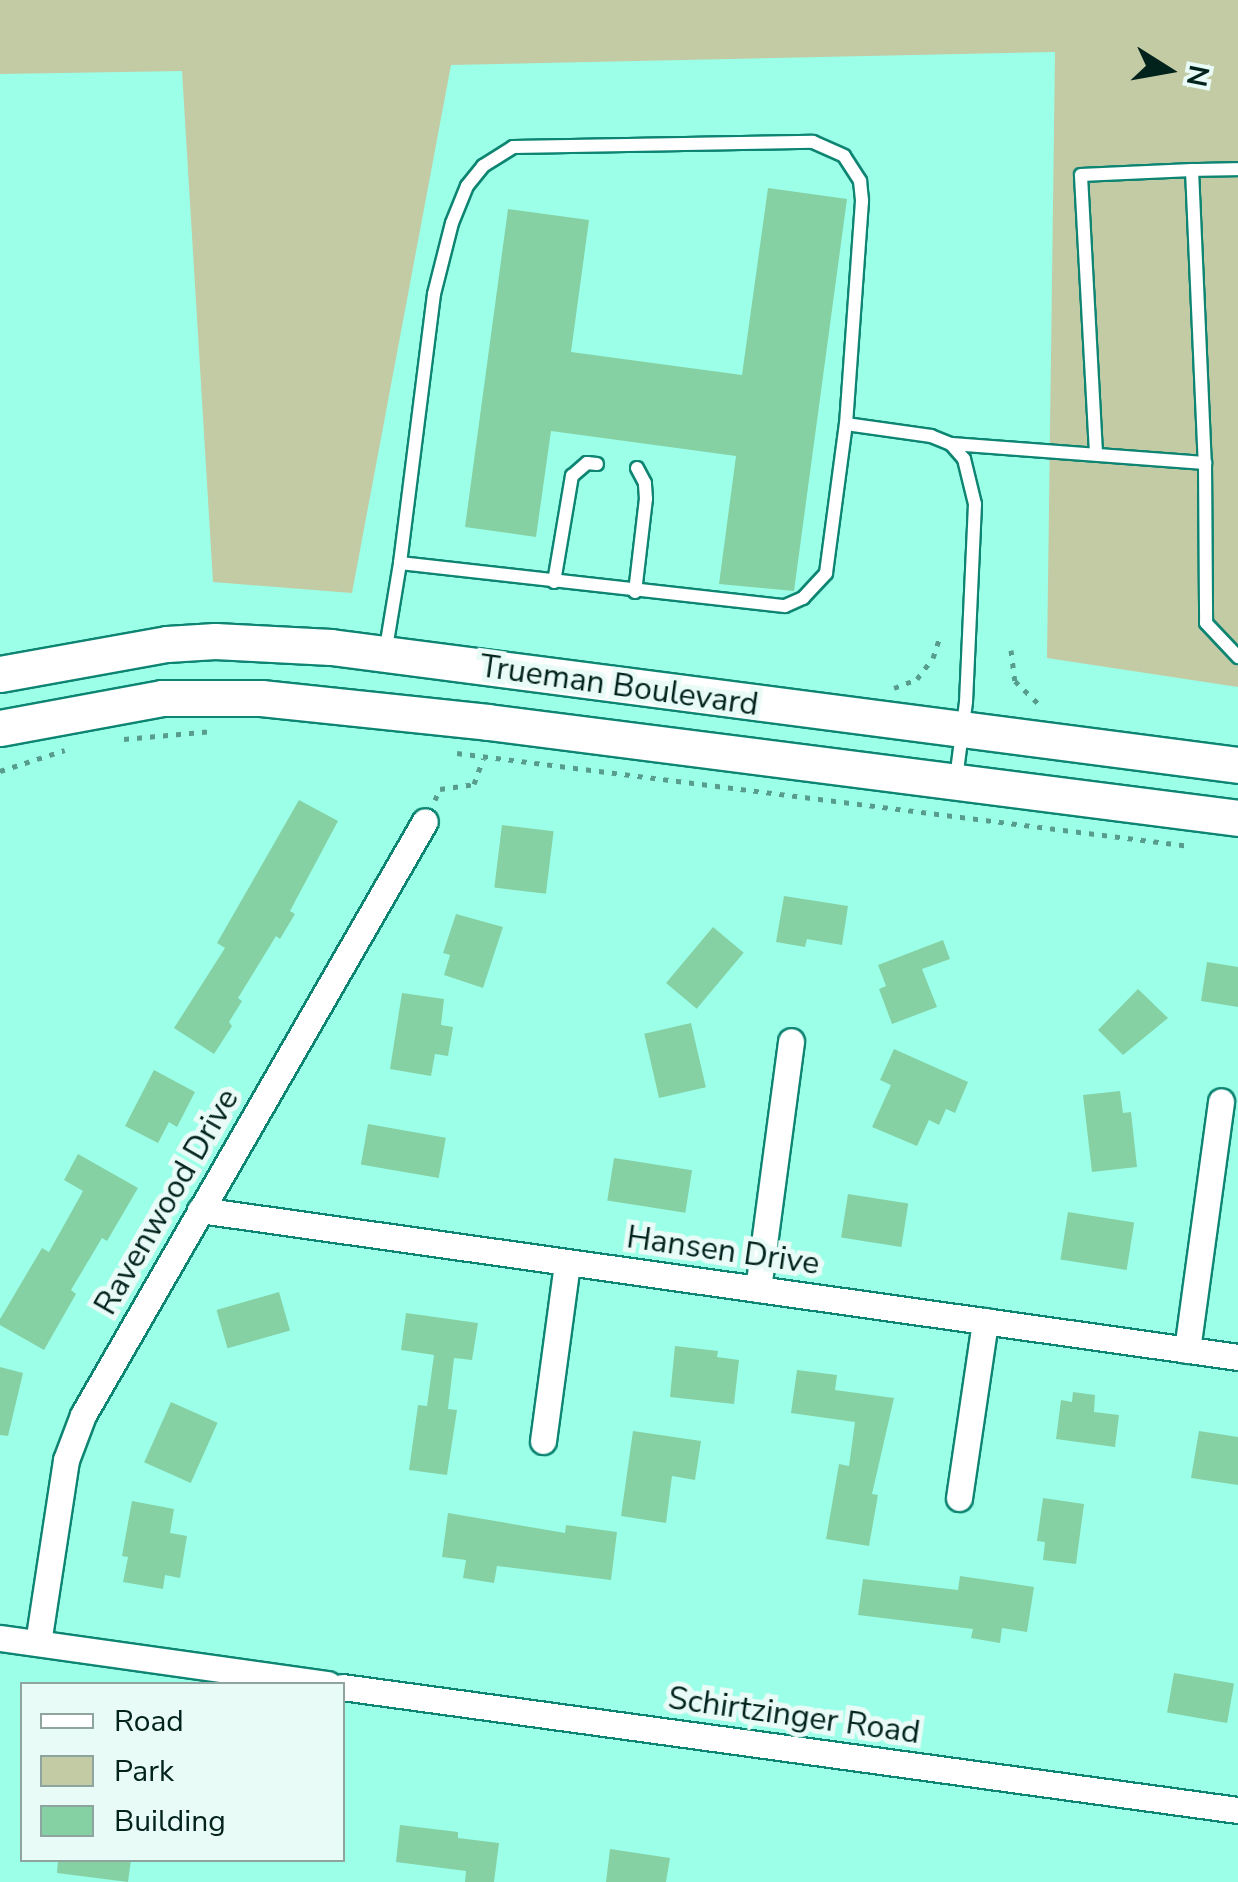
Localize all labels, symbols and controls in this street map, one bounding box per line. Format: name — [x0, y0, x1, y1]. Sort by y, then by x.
north arrow — [1118, 20, 1218, 120]
text: N — [1177, 62, 1218, 90]
street label: Trueman Boulevard — [477, 647, 761, 725]
street label: Ravenwood Drive — [87, 1082, 247, 1322]
street label: Hansen Drive — [624, 1218, 822, 1284]
street label: Schirtzinger Road — [666, 1679, 922, 1753]
legend — [20, 1682, 345, 1862]
text: Road — [114, 1701, 184, 1742]
text: Park — [114, 1751, 174, 1792]
text: Building — [114, 1801, 226, 1842]

